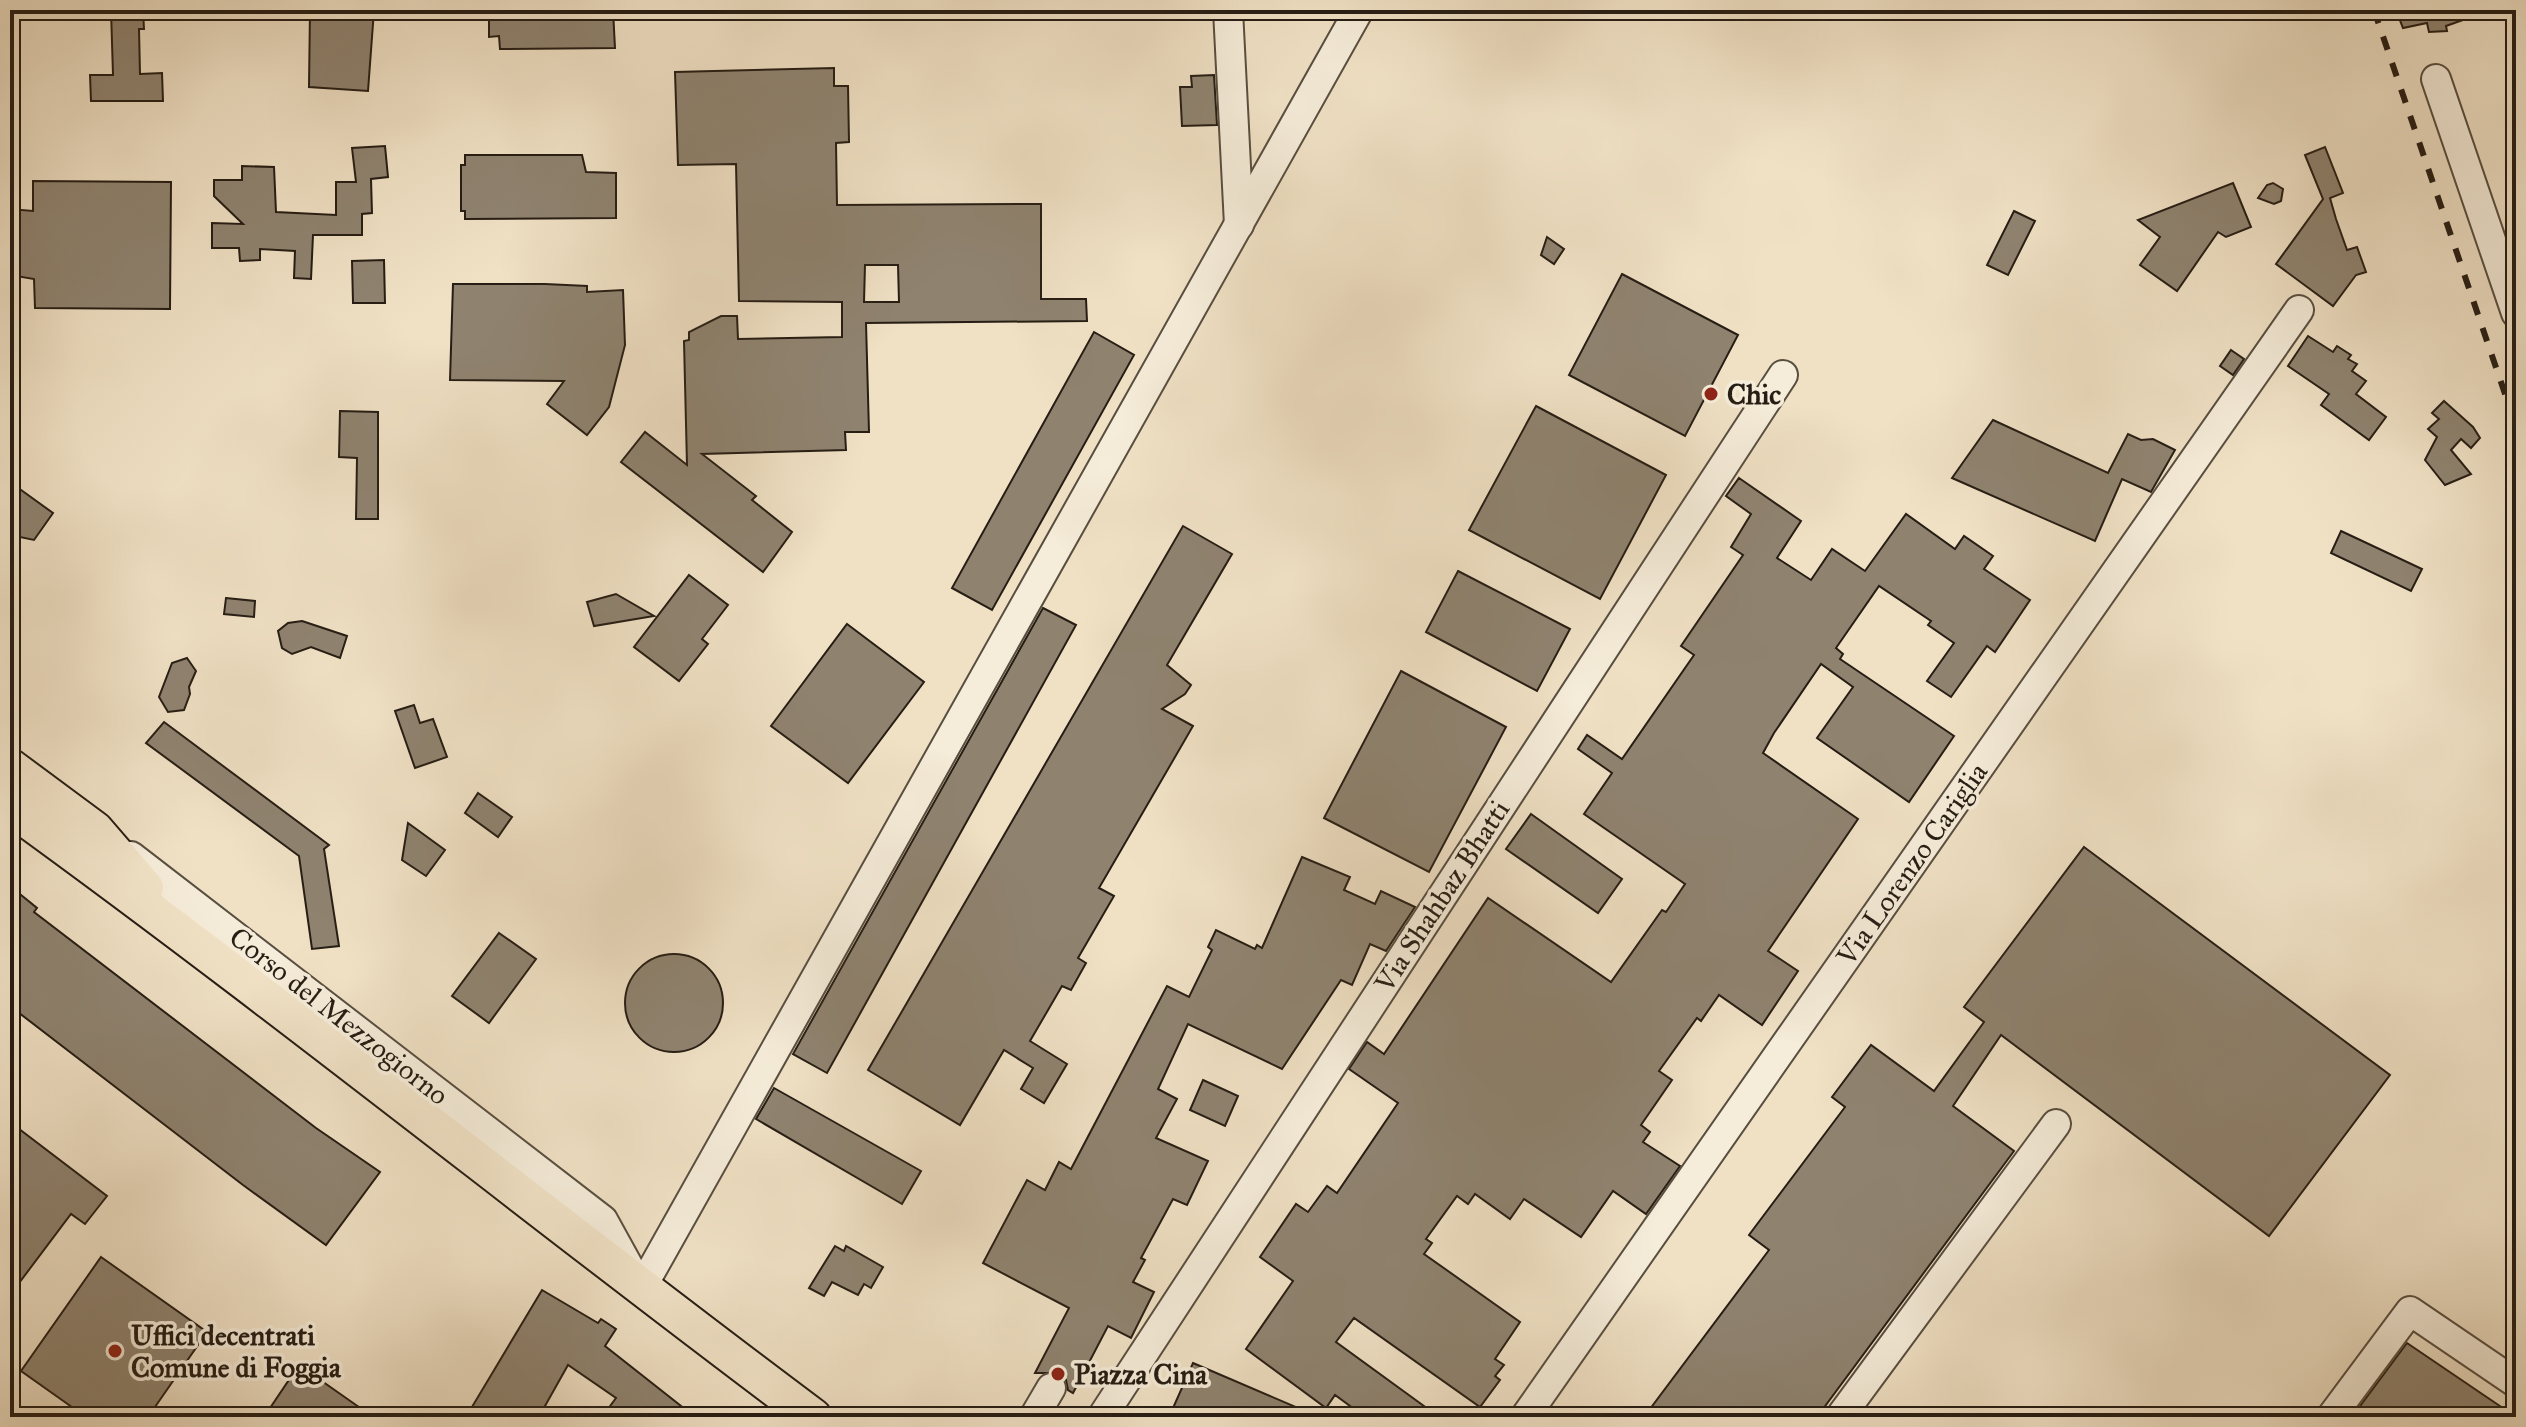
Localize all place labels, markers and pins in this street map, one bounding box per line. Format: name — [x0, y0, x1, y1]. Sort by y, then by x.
place label: Chic — [1727, 377, 1781, 412]
marker: Chic — [1702, 385, 1720, 403]
place label: Uffici decentrati Comune di Foggia — [131, 1318, 342, 1385]
marker: Uffici decentrati Comune di Foggia — [106, 1342, 124, 1360]
place label: Piazza Cina — [1074, 1357, 1208, 1392]
marker: Piazza Cina — [1049, 1365, 1067, 1383]

